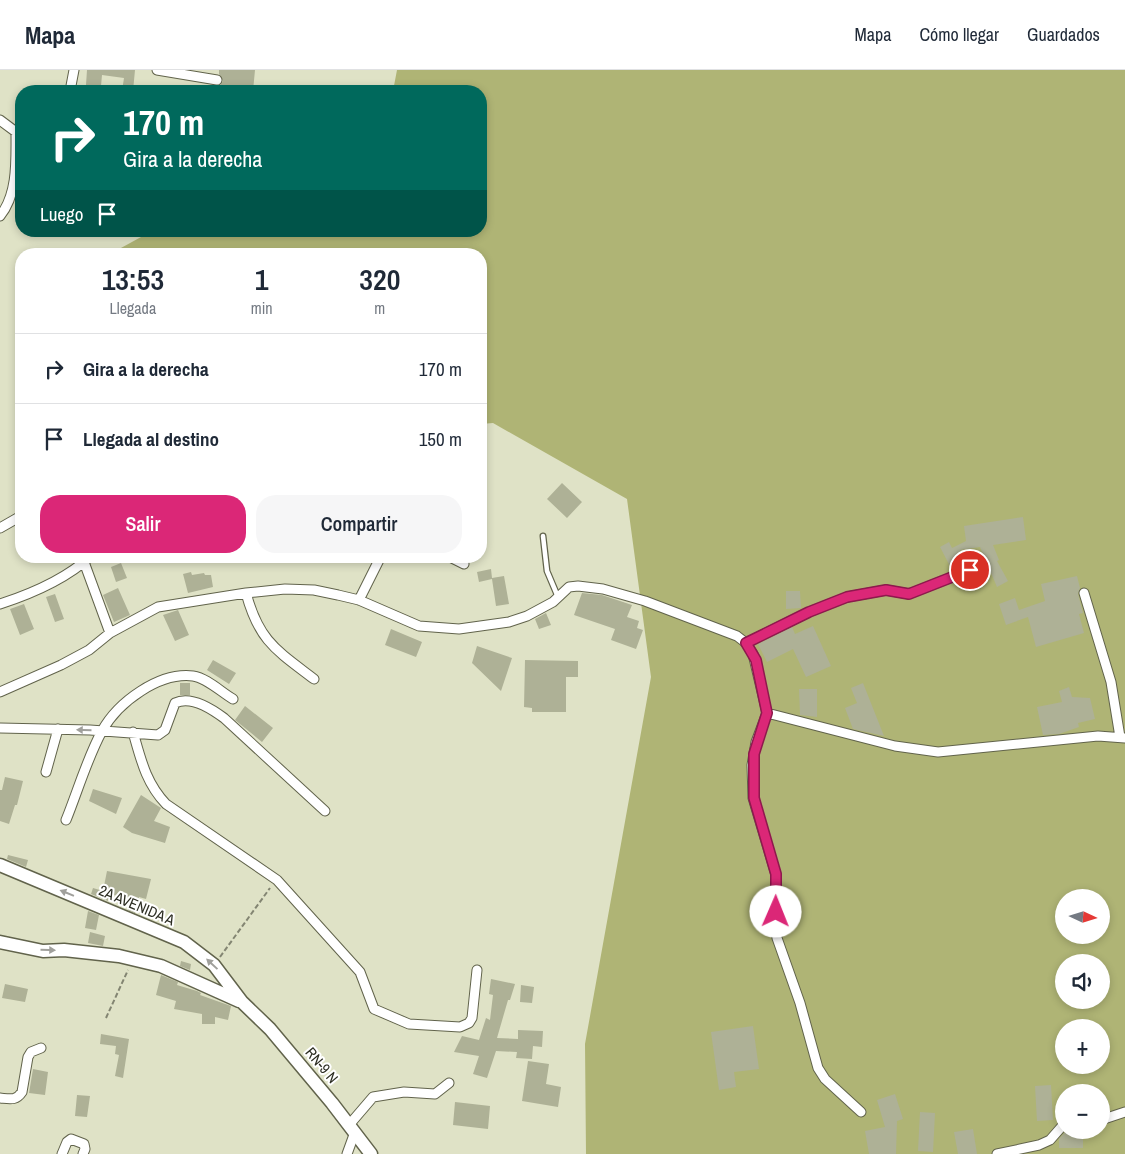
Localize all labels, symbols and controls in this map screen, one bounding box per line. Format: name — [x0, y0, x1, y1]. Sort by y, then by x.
text: Mapa — [25, 19, 75, 51]
text: Mapa — [854, 22, 891, 47]
text: Cómo llegar — [919, 22, 999, 47]
text: Guardados — [1027, 22, 1100, 47]
text: 170 m — [123, 99, 204, 146]
icon: right — [40, 105, 105, 170]
text: Gira a la derecha — [123, 144, 262, 174]
icon: arrive — [93, 200, 121, 228]
text: Luego — [40, 201, 83, 227]
text: 13:53 — [102, 259, 164, 299]
text: 1 — [255, 259, 269, 299]
text: 320 — [359, 259, 400, 299]
text: Llegada — [110, 297, 156, 319]
text: min — [251, 297, 273, 319]
text: m — [374, 297, 385, 319]
icon: right — [40, 355, 68, 383]
text: Gira a la derecha — [83, 356, 209, 382]
text: 170 m — [419, 356, 462, 382]
icon: arrive — [40, 425, 68, 453]
text: Llegada al destino — [83, 426, 219, 452]
text: 150 m — [419, 426, 462, 452]
button: Salir — [40, 495, 246, 553]
button: Compartir — [256, 495, 462, 553]
pin — [949, 549, 991, 591]
icon: arrive — [956, 556, 984, 584]
one-way arrow — [76, 726, 92, 734]
street label: 2A AVENIDA A — [96, 880, 179, 931]
position arrow — [749, 885, 801, 937]
one-way arrow — [60, 888, 74, 896]
north arrow — [1055, 889, 1110, 944]
map controls — [1055, 889, 1110, 1139]
one-way arrow — [40, 946, 56, 954]
button: sound — [1055, 954, 1110, 1009]
one-way arrow — [206, 958, 218, 970]
button: + — [1055, 1019, 1110, 1074]
street label: RN-9 N — [301, 1043, 343, 1087]
button: − — [1055, 1084, 1110, 1139]

